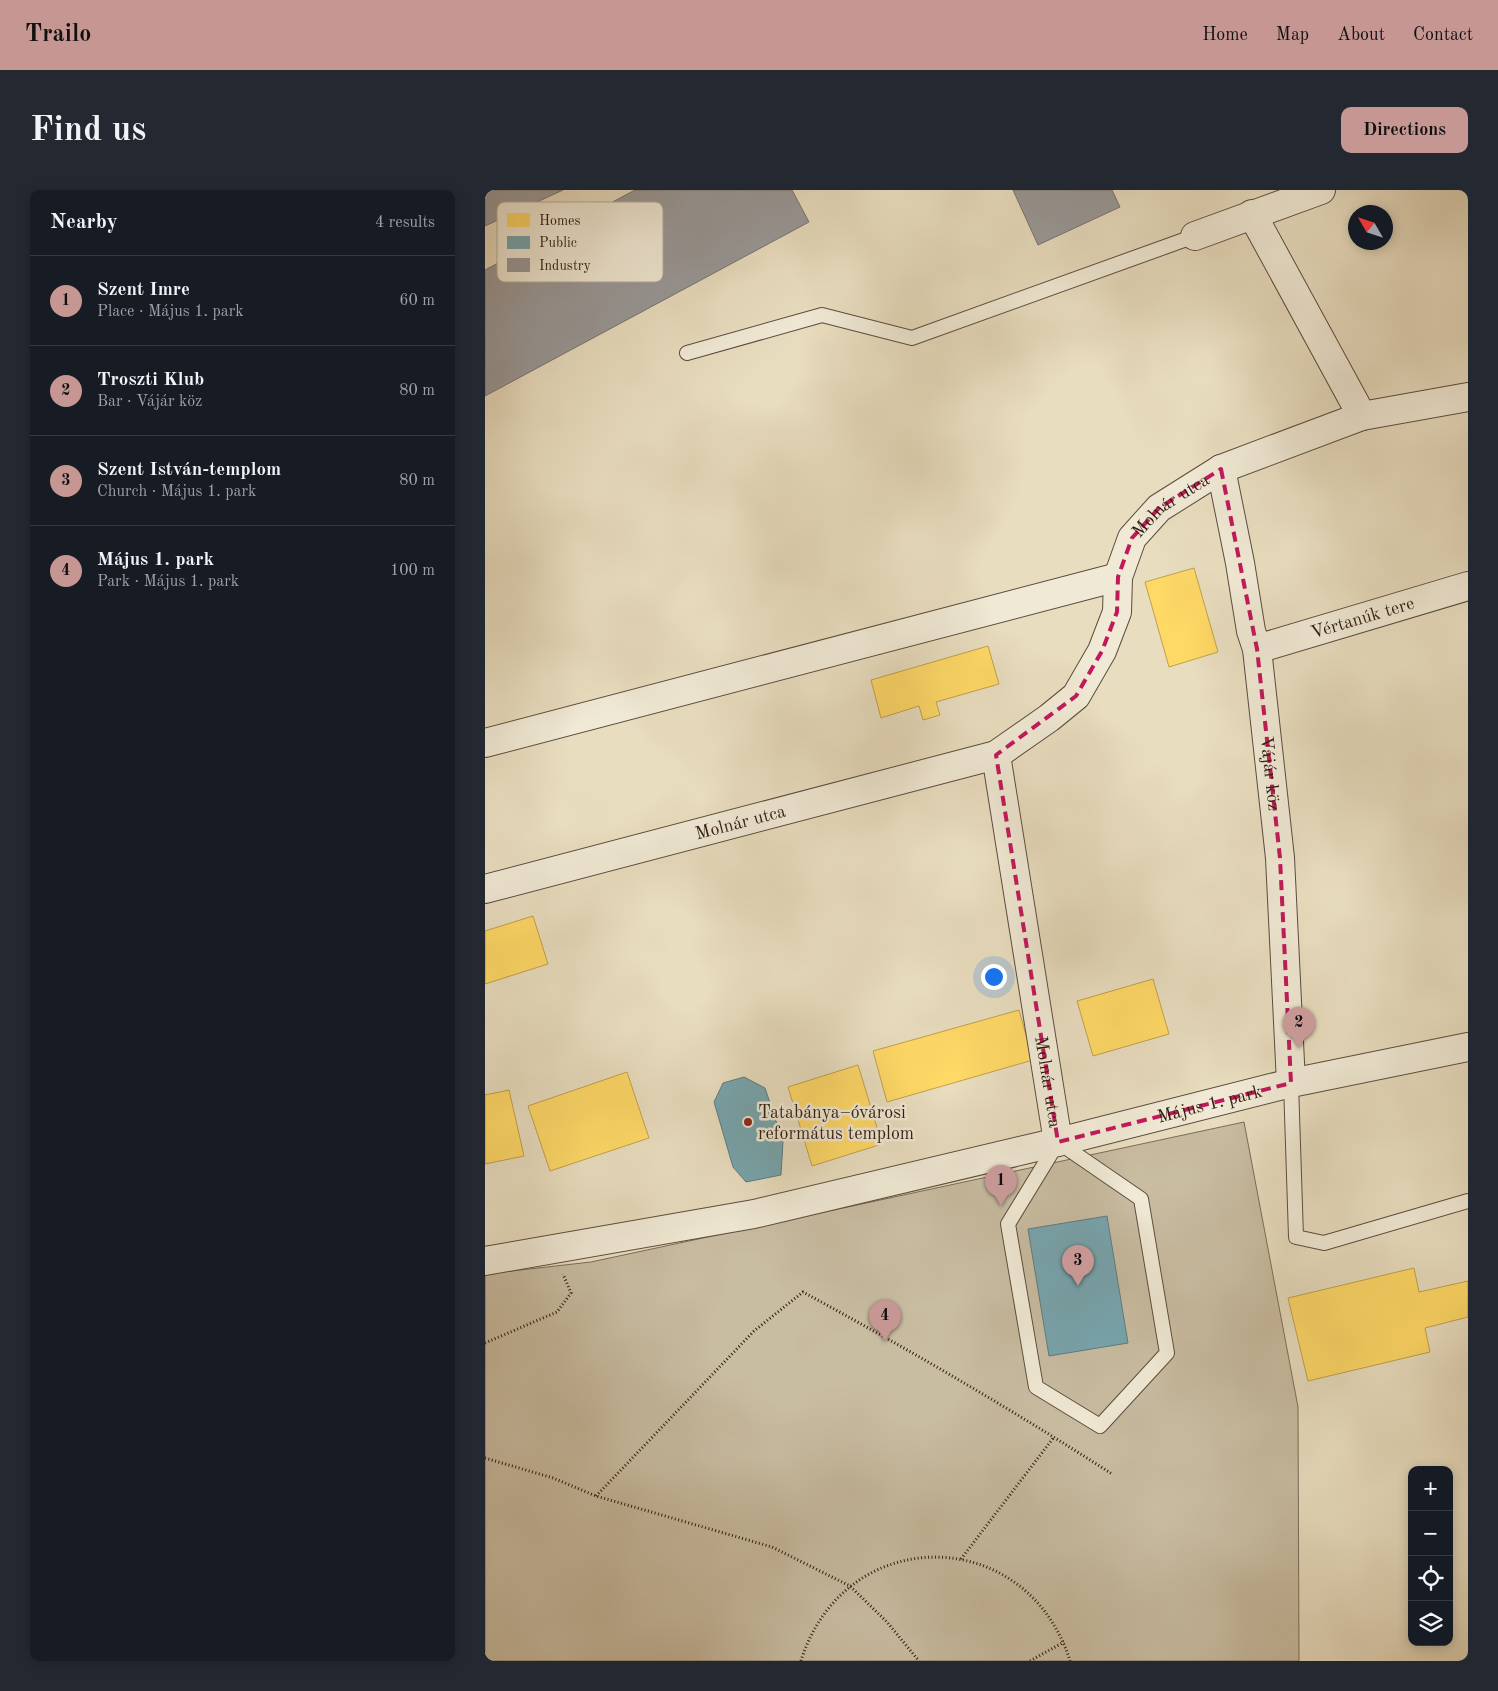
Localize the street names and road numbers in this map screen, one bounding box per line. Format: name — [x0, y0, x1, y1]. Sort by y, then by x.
street label: Molnár utca — [1129, 471, 1213, 541]
street label: Vértanúk tere — [1309, 595, 1417, 642]
street label: Vájár köz — [1257, 735, 1283, 812]
street label: Molnár utca — [694, 803, 788, 843]
street label: Molnár utca — [1031, 1035, 1064, 1129]
street label: Május 1. park — [1156, 1083, 1264, 1127]

